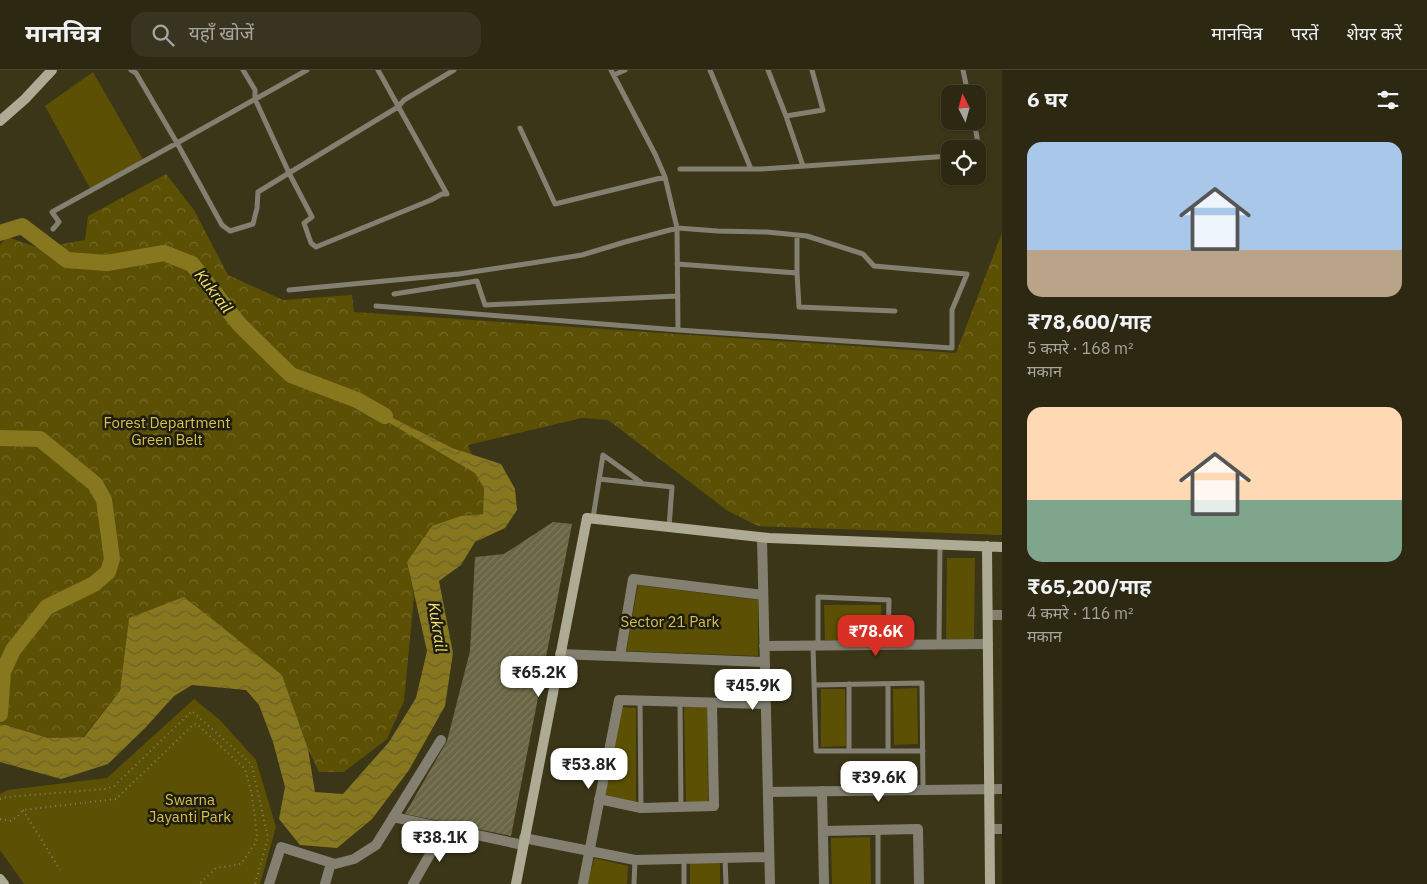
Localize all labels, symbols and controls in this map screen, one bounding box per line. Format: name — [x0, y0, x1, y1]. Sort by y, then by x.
search box — [131, 12, 481, 57]
text: मानचित्र — [25, 17, 101, 49]
icon: search — [149, 21, 177, 49]
text: यहाँ खोजें — [189, 21, 254, 45]
text: मानचित्र — [1211, 22, 1263, 45]
text: परतें — [1291, 22, 1319, 45]
text: शेयर करें — [1347, 22, 1402, 45]
north arrow — [941, 85, 986, 130]
map controls — [941, 85, 986, 185]
text: 6 घर — [1027, 85, 1067, 113]
icon: filters — [1374, 86, 1402, 114]
button: locate — [941, 140, 986, 185]
icon: home — [1170, 174, 1260, 264]
water label: Kukrail — [191, 265, 238, 318]
text: ₹78,600/माह — [1027, 307, 1151, 335]
text: 5 कमरे · 168 m² — [1027, 338, 1134, 358]
text: मकान — [1027, 361, 1062, 381]
park label: Forest Department Green Belt — [103, 413, 231, 449]
icon: home — [1170, 439, 1260, 529]
text: ₹65,200/माह — [1027, 572, 1151, 600]
water label: Kukrail — [424, 601, 452, 654]
text: 4 कमरे · 116 m² — [1027, 603, 1134, 623]
park label: Sector 21 Park — [620, 612, 720, 631]
pin: ₹78.6K — [835, 614, 917, 657]
text: ₹78.6K — [849, 621, 903, 641]
text: मकान — [1027, 626, 1062, 646]
pin: ₹65.2K — [498, 656, 580, 698]
text: ₹65.2K — [512, 662, 566, 682]
pin: ₹45.9K — [712, 668, 794, 711]
text: ₹45.9K — [726, 675, 780, 695]
pin: ₹53.8K — [548, 748, 630, 790]
text: ₹53.8K — [562, 754, 616, 774]
pin: ₹39.6K — [838, 760, 920, 803]
text: ₹39.6K — [852, 767, 906, 787]
park label: Swarna Jayanti Park — [149, 790, 231, 826]
pin: ₹38.1K — [399, 820, 481, 863]
text: ₹38.1K — [413, 827, 467, 847]

